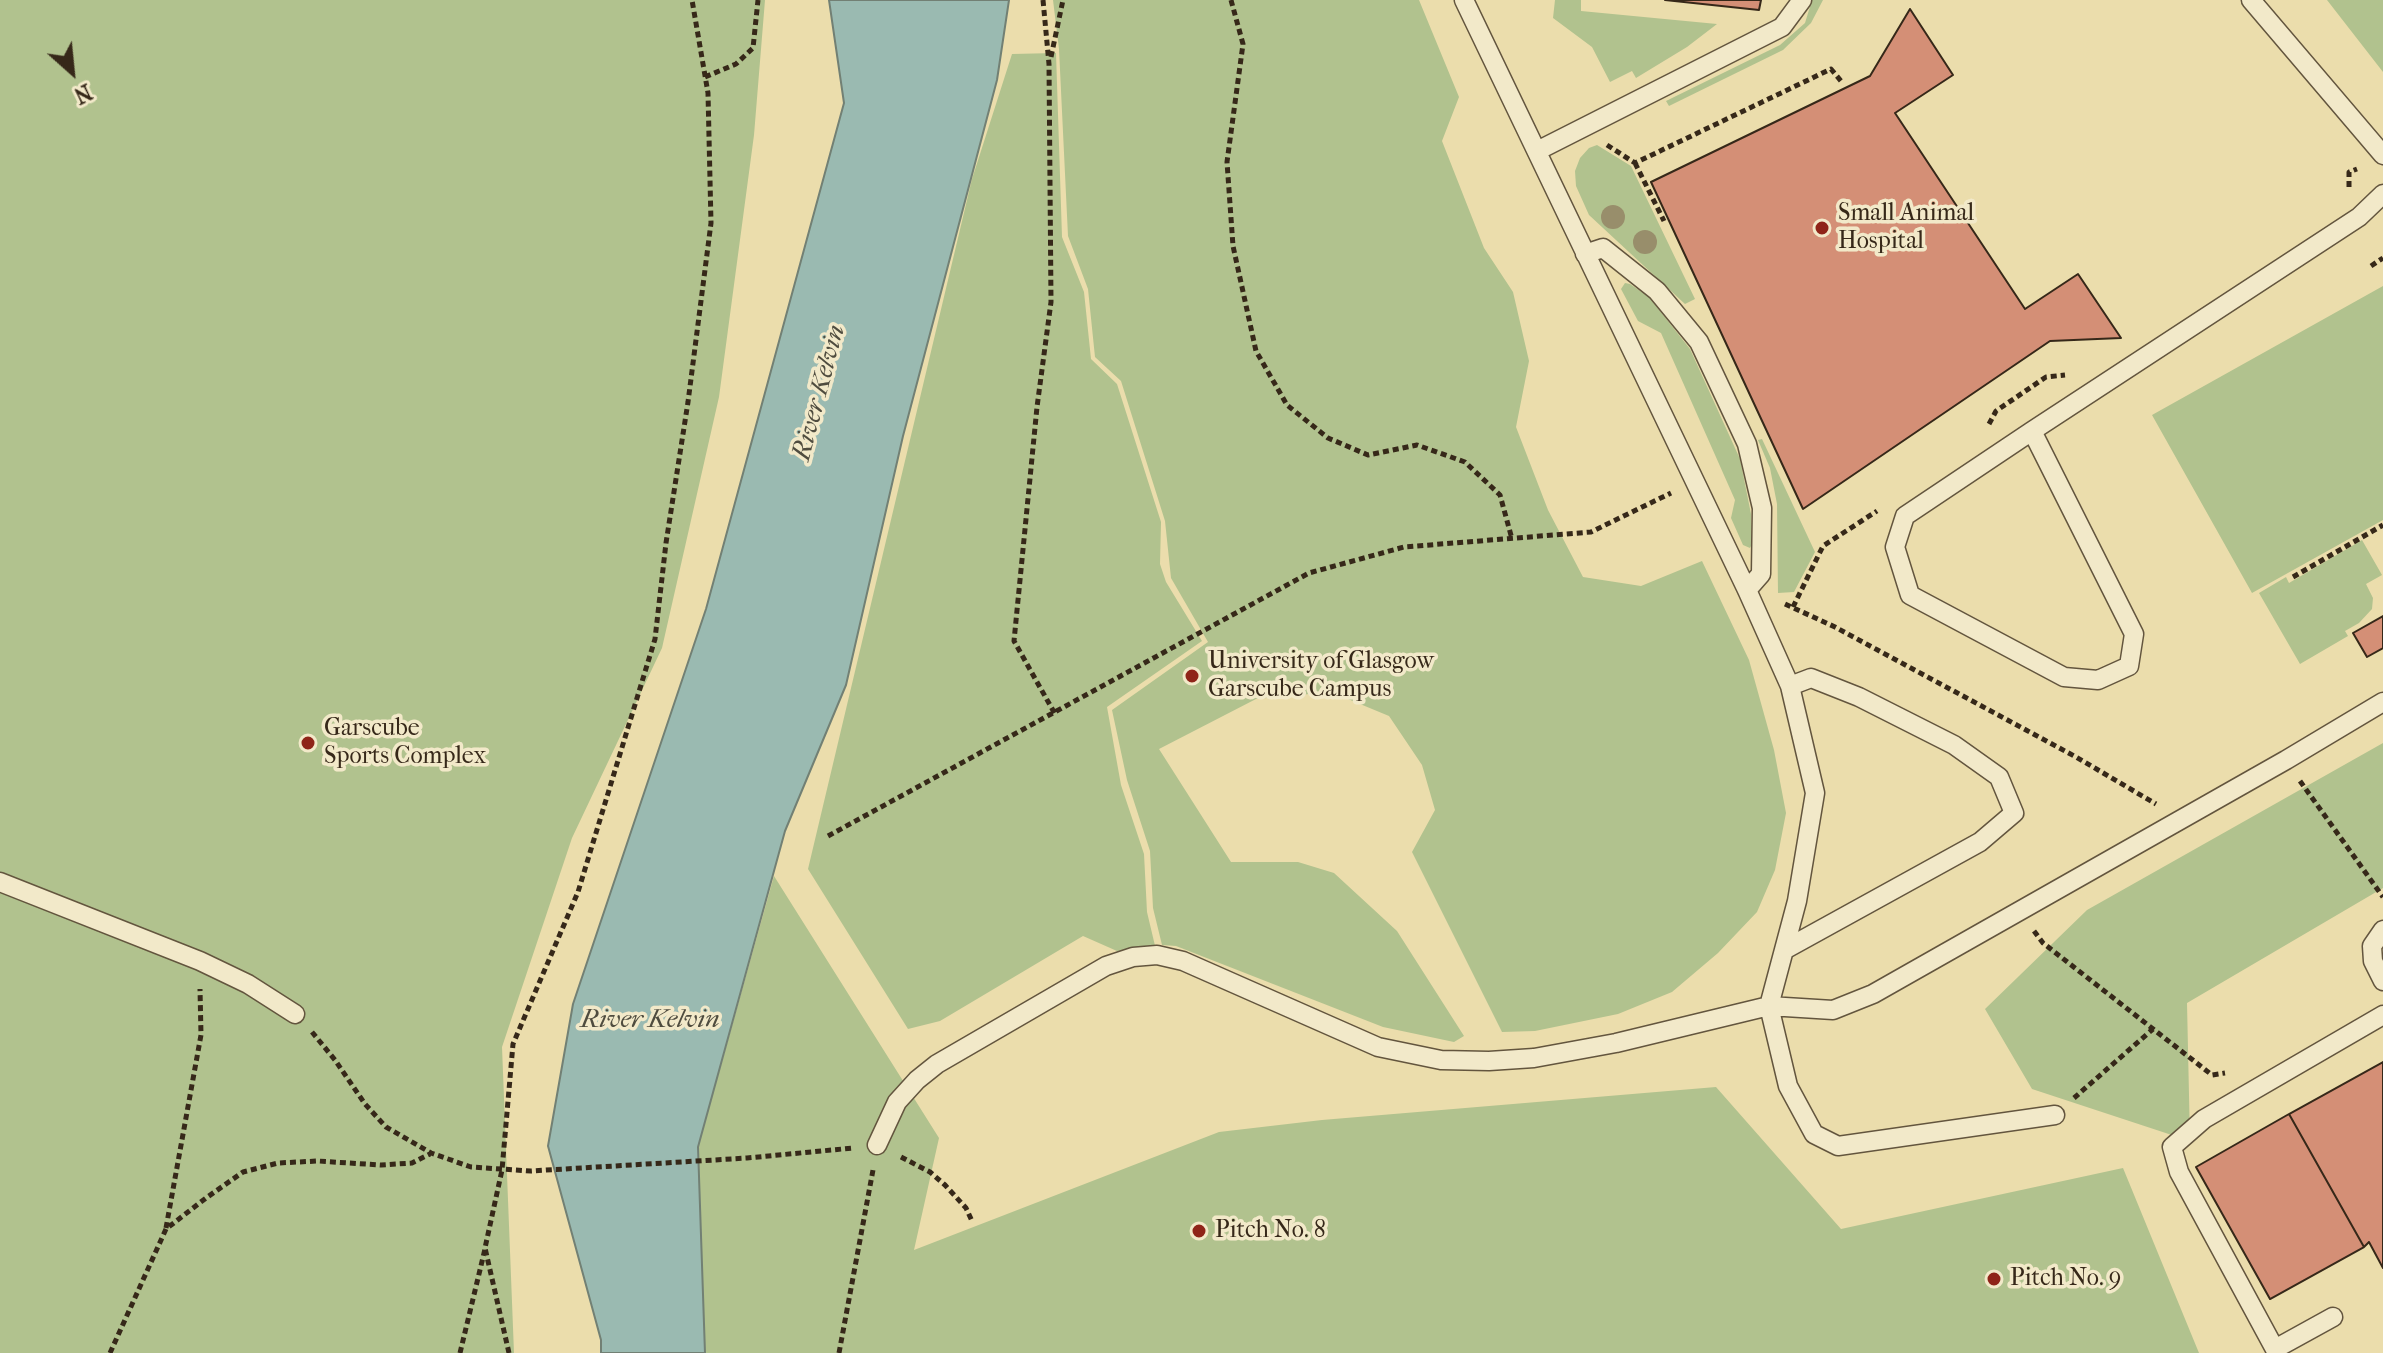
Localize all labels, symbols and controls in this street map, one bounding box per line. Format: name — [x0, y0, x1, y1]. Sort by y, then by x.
north arrow — [32, 32, 112, 112]
text: N — [70, 78, 96, 109]
place label: Small Animal Hospital — [1838, 200, 1974, 256]
marker: Small Animal Hospital — [1813, 219, 1831, 237]
water label: River Kelvin — [787, 322, 853, 464]
place label: University of Glasgow Garscube Campus — [1208, 648, 1434, 704]
marker: University of Glasgow Garscube Campus — [1183, 667, 1201, 685]
place label: Garscube Sports Complex — [324, 715, 486, 771]
marker: Garscube Sports Complex — [299, 734, 317, 752]
water label: River Kelvin — [580, 1005, 720, 1037]
place label: Pitch No. 8 — [1215, 1217, 1326, 1245]
marker: Pitch No. 8 — [1190, 1222, 1208, 1240]
place label: Pitch No. 9 — [2010, 1265, 2121, 1293]
marker: Pitch No. 9 — [1985, 1270, 2003, 1288]

